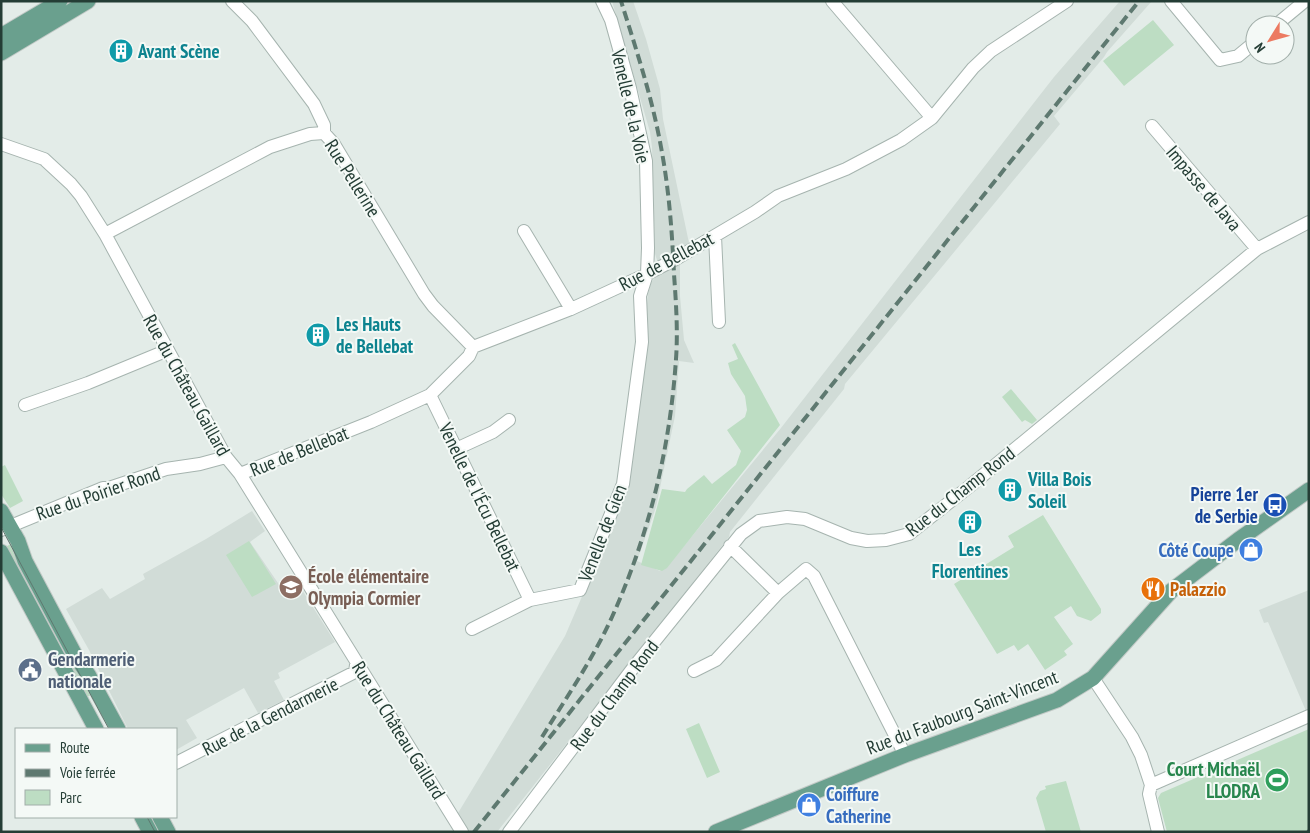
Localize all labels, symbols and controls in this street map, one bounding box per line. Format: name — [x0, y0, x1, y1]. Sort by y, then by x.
north arrow — [1245, 15, 1295, 65]
building icon: Avant Scène — [108, 38, 134, 64]
place label: Avant Scène — [137, 39, 220, 63]
text: N — [1250, 39, 1269, 56]
street label: Venelle de la Voie — [606, 46, 656, 166]
street label: Rue Pellerine — [320, 135, 386, 222]
street label: Impasse de Java — [1161, 140, 1247, 236]
street label: Rue de Bellebat — [614, 226, 718, 296]
street label: Rue du Château Gaillard — [138, 310, 236, 460]
place label: Les Hauts de Bellebat — [336, 312, 414, 358]
building icon: Les Hauts de Bellebat — [305, 322, 331, 348]
street label: Venelle de l'Écu Bellebat — [433, 418, 527, 576]
street label: Rue de Bellebat — [246, 420, 352, 482]
street label: Rue du Champ Rond — [901, 441, 1019, 541]
street label: Rue du Poirier Rond — [33, 461, 163, 525]
place label: Villa Bois Soleil — [1027, 467, 1092, 513]
building icon: Villa Bois Soleil — [997, 477, 1023, 503]
street label: Venelle de Gien — [572, 481, 632, 586]
place label: Pierre 1er de Serbie — [1191, 482, 1258, 528]
bus stop icon: Pierre 1er de Serbie — [1262, 492, 1288, 518]
building icon: Les Florentines — [957, 509, 983, 535]
place label: Les Florentines — [932, 537, 1009, 583]
shop icon: Côté Coupe — [1238, 537, 1264, 563]
place label: Côté Coupe — [1158, 538, 1234, 562]
place label: École élémentaire Olympia Cormier — [308, 564, 429, 610]
school or university icon: École élémentaire Olympia Cormier — [278, 574, 304, 600]
restaurant icon: Palazzio — [1140, 576, 1166, 602]
place label: Palazzio — [1170, 577, 1226, 601]
street label: Rue du Champ Rond — [565, 635, 663, 755]
place label: Gendarmerie nationale — [48, 647, 135, 693]
public building icon: Gendarmerie nationale — [17, 657, 43, 683]
street label: Rue du Château Gaillard — [347, 657, 451, 803]
street label: Rue du Faubourg Saint-Vincent — [863, 664, 1062, 760]
street label: Rue de la Gendarmerie — [198, 671, 342, 761]
legend — [15, 728, 178, 818]
text: Route — [60, 738, 90, 757]
place label: Court Michaël LLODRA — [1167, 757, 1260, 803]
text: Voie ferrée — [59, 763, 116, 782]
sports icon: Court Michaël LLODRA — [1264, 767, 1290, 793]
place label: Coiffure Catherine — [826, 782, 891, 828]
text: Parc — [60, 788, 82, 807]
shop icon: Coiffure Catherine — [796, 792, 822, 818]

